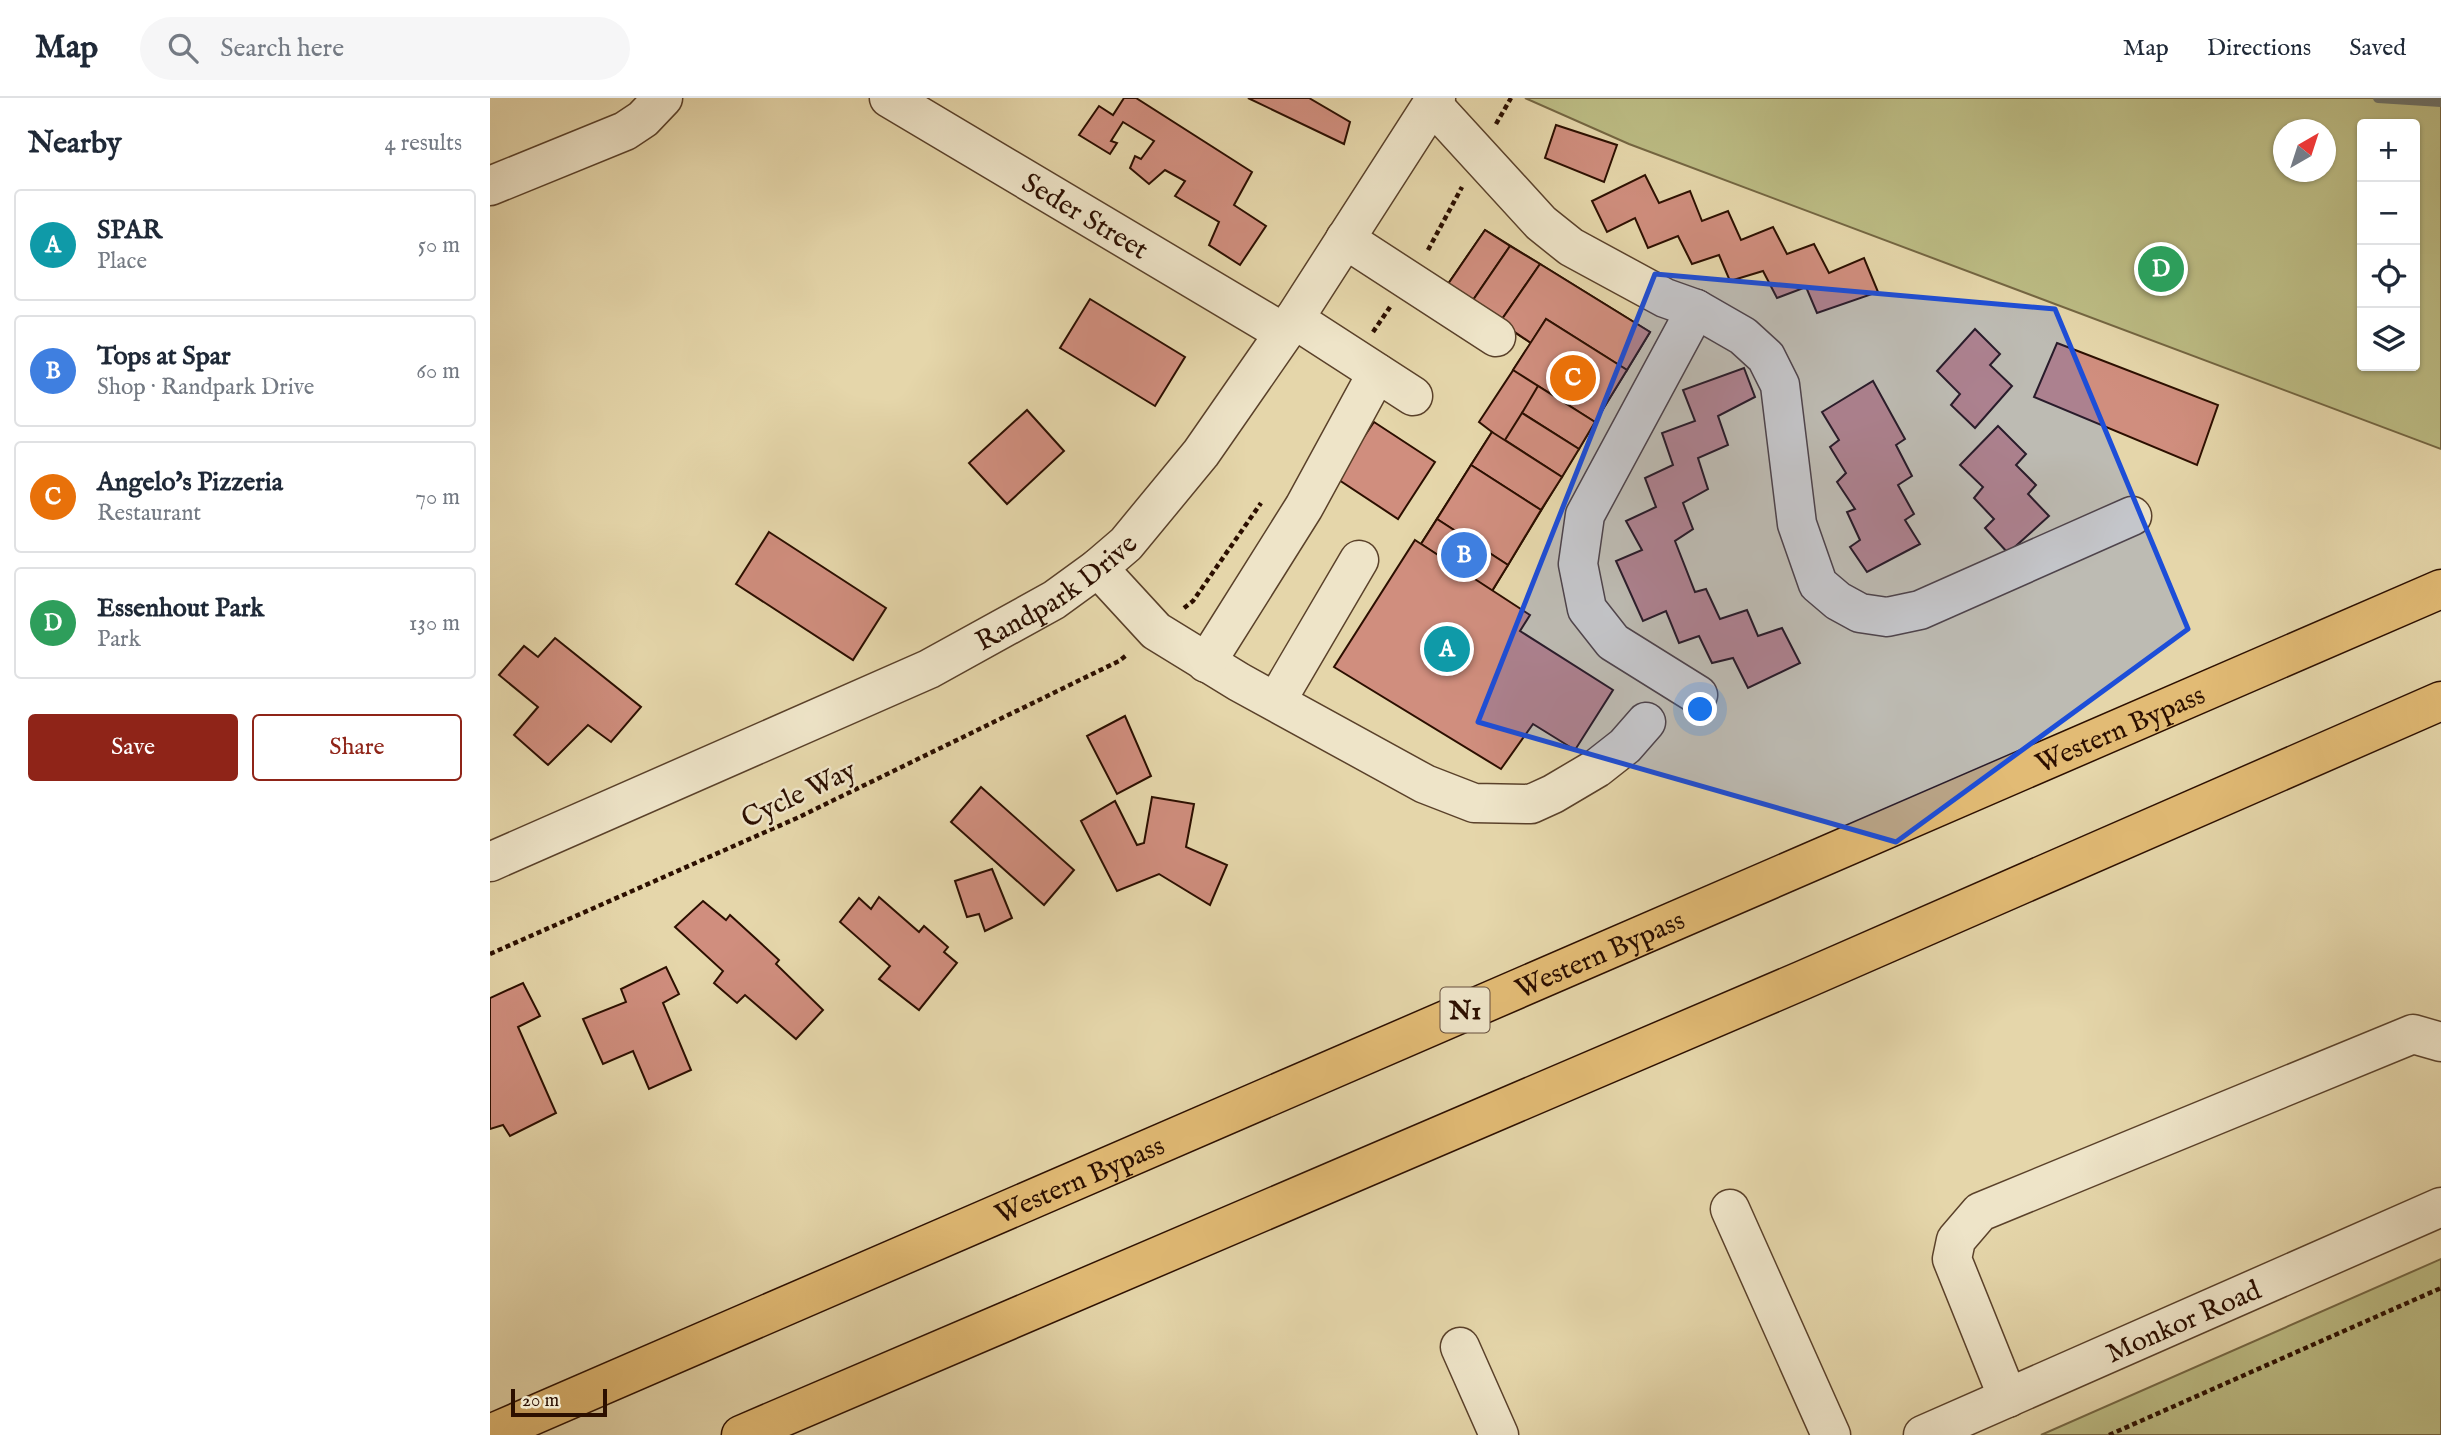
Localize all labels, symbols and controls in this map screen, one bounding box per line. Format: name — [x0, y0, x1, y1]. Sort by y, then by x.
search box — [140, 17, 630, 80]
text: Map — [35, 27, 98, 69]
icon: search — [164, 29, 202, 67]
text: Search here — [220, 32, 344, 65]
text: Map — [2123, 33, 2169, 64]
text: Directions — [2207, 33, 2311, 64]
text: Saved — [2349, 33, 2406, 64]
north arrow — [2273, 119, 2336, 182]
map controls — [2357, 119, 2420, 371]
button: + — [2357, 119, 2420, 182]
text: Nearby — [28, 125, 121, 163]
text: 4 results — [384, 129, 462, 158]
street label: Seder Street — [1015, 166, 1154, 269]
button: − — [2357, 182, 2420, 245]
text: SPAR — [97, 214, 162, 247]
text: A — [45, 231, 61, 260]
text: 50 m — [418, 231, 460, 260]
pin: D — [2138, 243, 2184, 295]
button: locate — [2357, 245, 2420, 308]
text: Place — [97, 247, 147, 276]
button: layers — [2357, 308, 2420, 371]
text: Tops at Spar — [97, 340, 231, 373]
pin: C — [1550, 352, 1596, 404]
text: B — [45, 357, 61, 386]
text: 60 m — [416, 357, 460, 386]
text: Shop · Randpark Drive — [97, 373, 314, 402]
text: Angelo's Pizzeria — [97, 466, 283, 499]
text: C — [45, 483, 61, 512]
text: 70 m — [415, 483, 460, 512]
text: Restaurant — [97, 499, 201, 528]
street label: Randpark Drive — [970, 528, 1147, 660]
pin: B — [1441, 529, 1487, 581]
text: Essenhout Park — [97, 592, 264, 625]
text: D — [44, 609, 62, 638]
text: 130 m — [409, 609, 460, 638]
pin: A — [1424, 623, 1470, 675]
text: Park — [97, 625, 141, 654]
street label: Western Bypass — [2031, 678, 2211, 782]
your location — [1683, 692, 1717, 726]
button: Save — [28, 714, 238, 781]
button: Share — [252, 714, 462, 781]
street label: Cycle Way — [736, 753, 862, 837]
street label: Western Bypass — [1510, 904, 1690, 1008]
road number: N1 — [1440, 988, 1490, 1032]
street label: Western Bypass — [990, 1129, 1170, 1233]
street label: Monkor Road — [2101, 1274, 2267, 1372]
scale bar — [511, 1386, 607, 1418]
text: 20 m — [522, 1389, 559, 1413]

